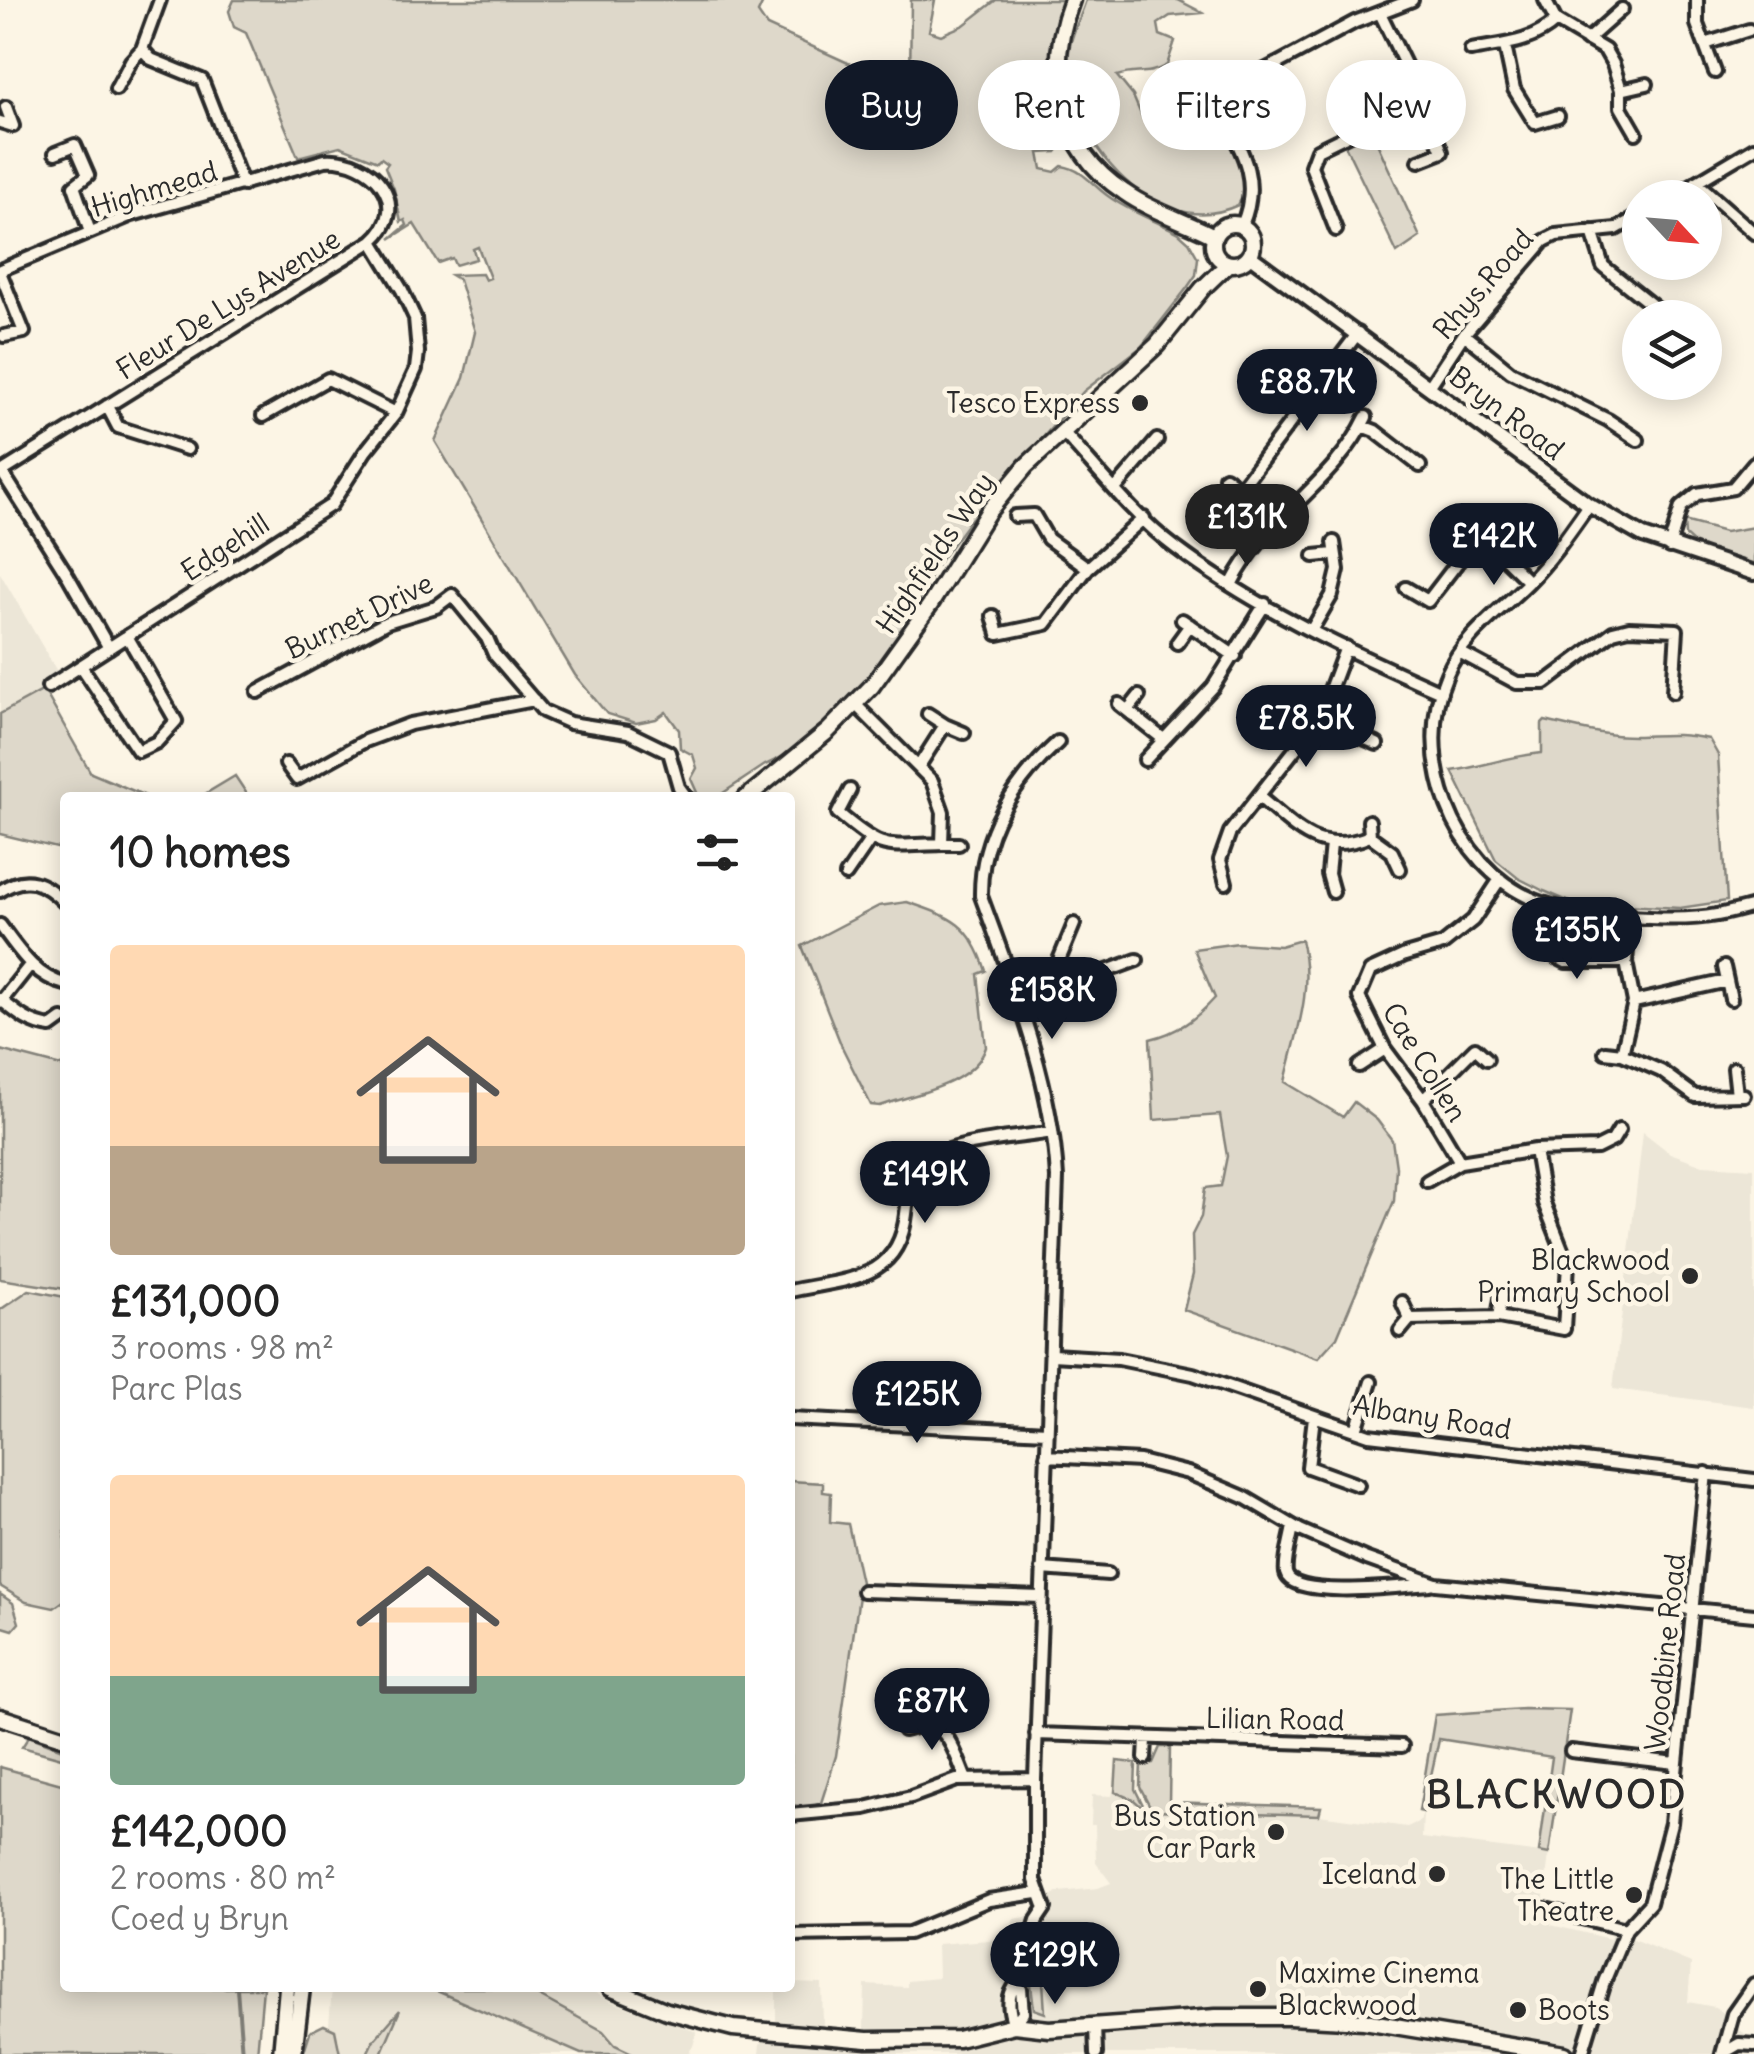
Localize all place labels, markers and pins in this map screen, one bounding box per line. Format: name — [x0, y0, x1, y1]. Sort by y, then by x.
pin: £88.7K — [1226, 349, 1388, 434]
place label: Tesco Express — [946, 385, 1120, 421]
marker: Tesco Express — [1129, 392, 1151, 414]
pin: £131K — [1177, 484, 1317, 569]
pin: £142K — [1424, 503, 1564, 588]
pin: £78.5K — [1225, 685, 1387, 770]
pin: £135K — [1507, 897, 1647, 982]
pin: £158K — [982, 957, 1122, 1042]
pin: £149K — [855, 1141, 995, 1226]
place label: Blackwood Primary School — [1477, 1242, 1670, 1310]
marker: Blackwood Primary School — [1679, 1265, 1701, 1287]
pin: £125K — [847, 1361, 987, 1446]
pin: £87K — [873, 1668, 991, 1753]
place label: Bus Station Car Park — [1114, 1798, 1256, 1866]
marker: Bus Station Car Park — [1265, 1821, 1287, 1843]
place label: Iceland — [1322, 1856, 1417, 1892]
place label: The Little Theatre — [1500, 1861, 1614, 1929]
marker: Iceland — [1426, 1863, 1448, 1885]
marker: The Little Theatre — [1623, 1884, 1645, 1906]
pin: £129K — [985, 1922, 1125, 2007]
place label: Maxime Cinema Blackwood — [1278, 1955, 1479, 2023]
marker: Maxime Cinema Blackwood — [1247, 1978, 1269, 2000]
place label: Boots — [1538, 1992, 1610, 2028]
marker: Boots — [1507, 1999, 1529, 2021]

